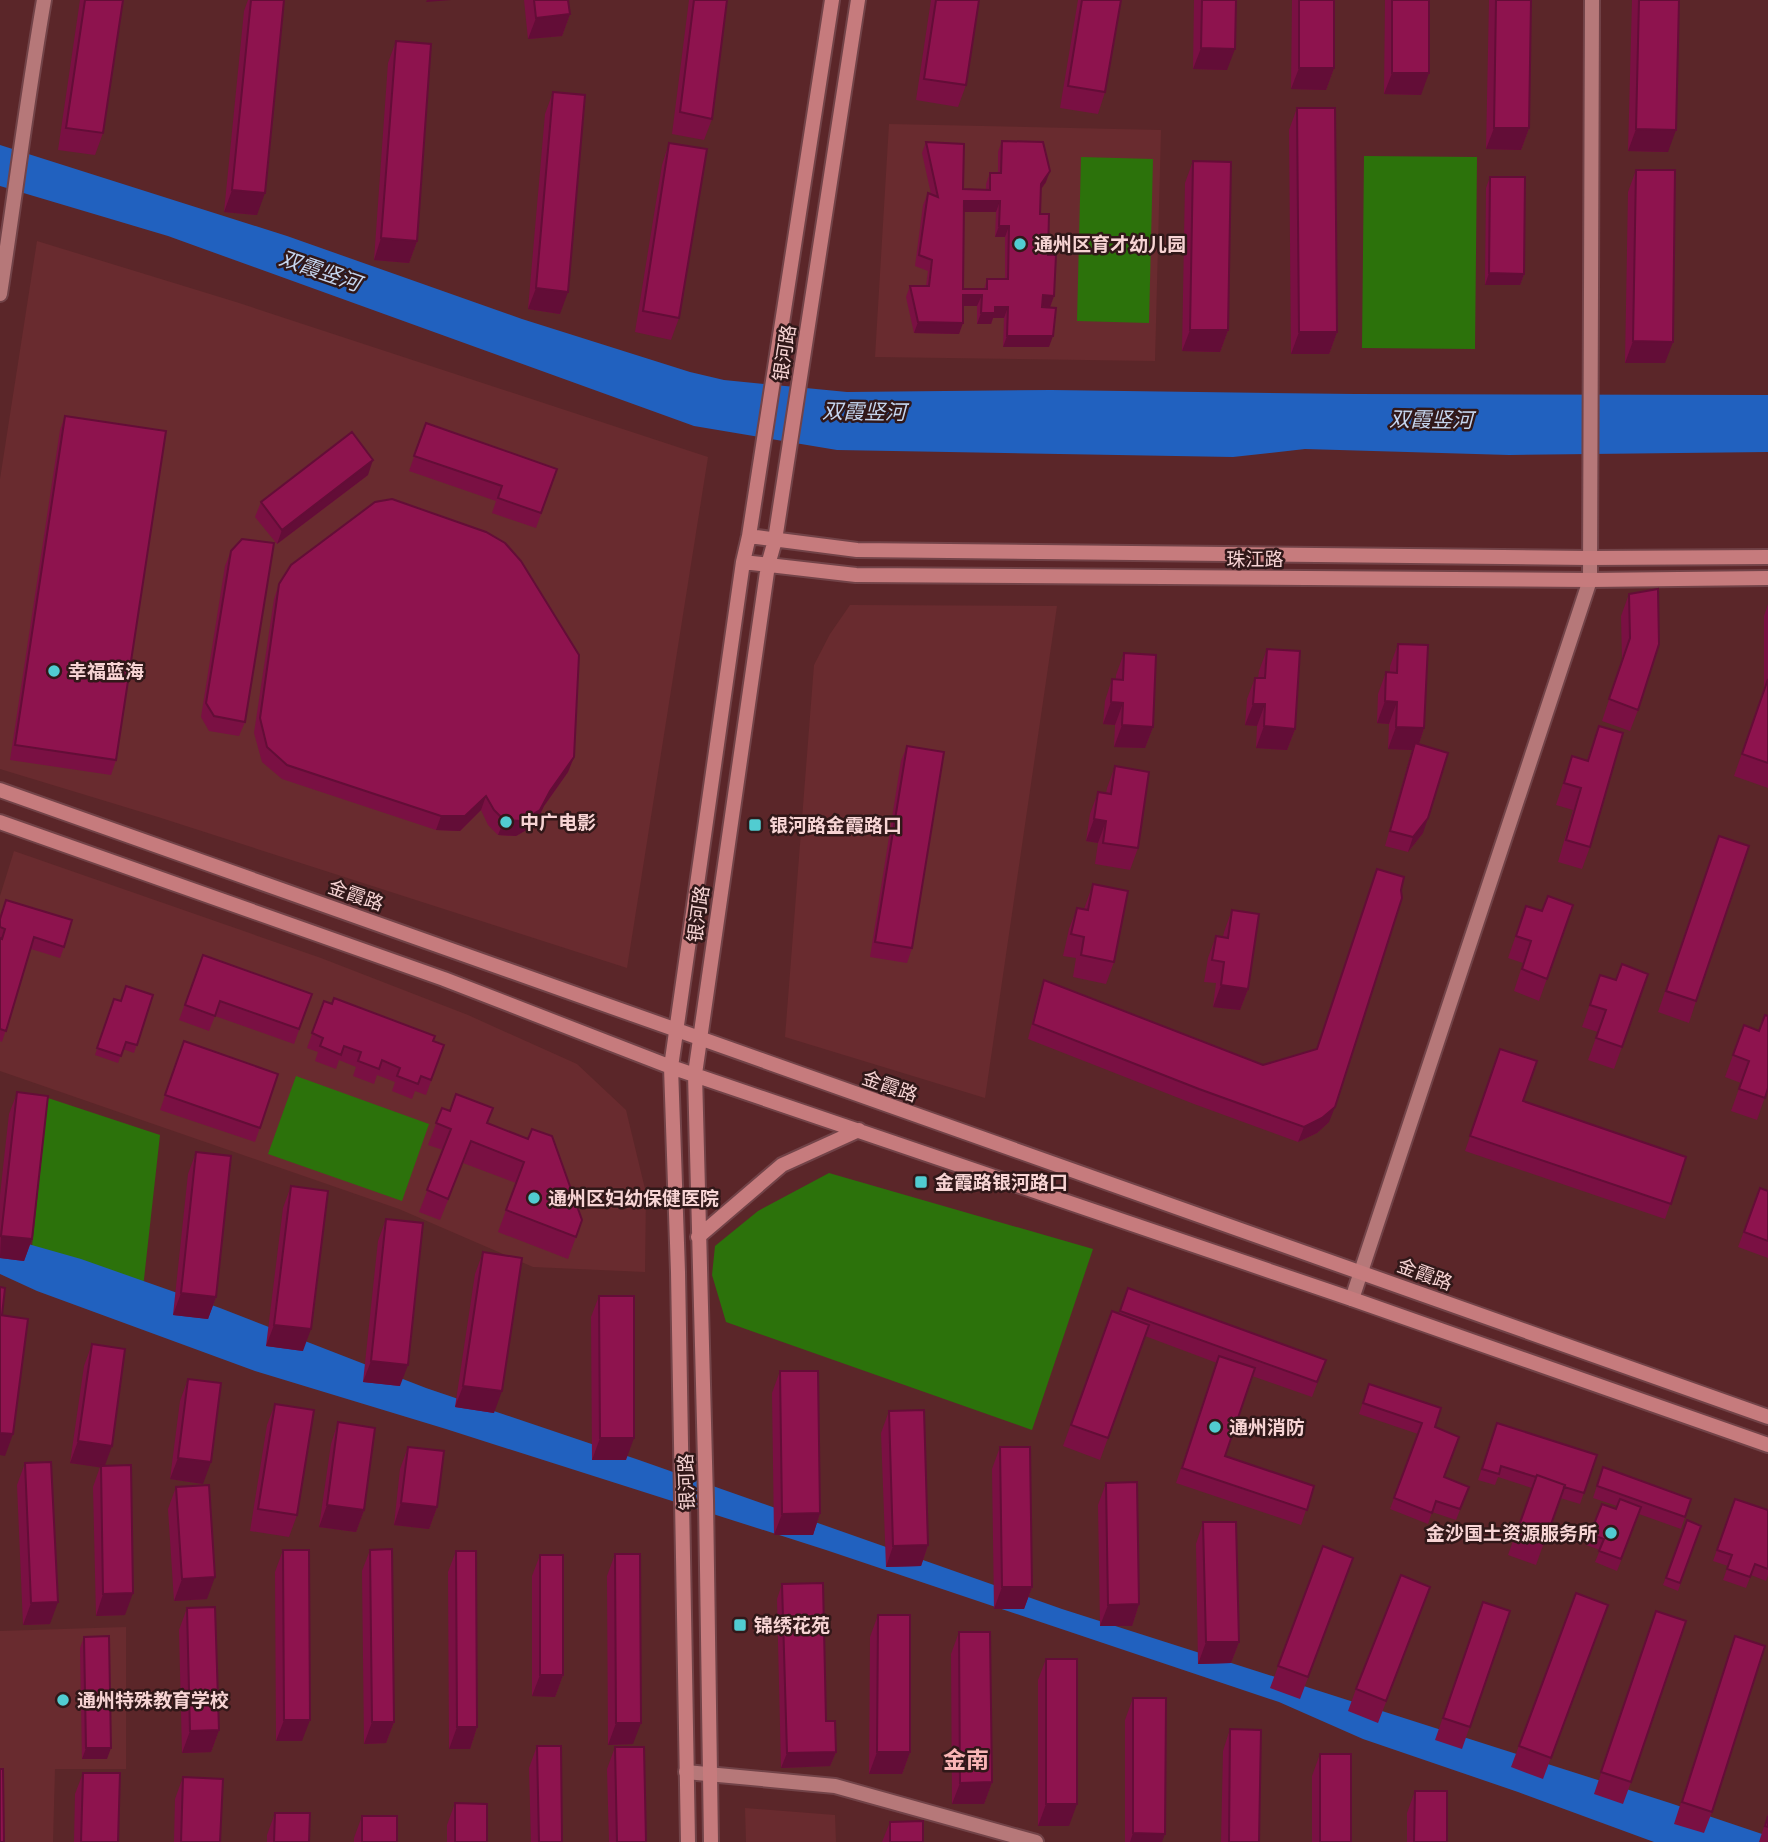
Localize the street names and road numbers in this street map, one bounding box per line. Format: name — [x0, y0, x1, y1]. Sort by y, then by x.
street label: 银河路 — [769, 323, 800, 383]
street label: 珠江路 — [1226, 548, 1284, 571]
street label: 金霞路 — [325, 875, 387, 916]
street label: 银河路 — [683, 884, 714, 944]
street label: 金霞路 — [859, 1066, 921, 1107]
street label: 金霞路 — [1394, 1254, 1456, 1295]
street label: 银河路 — [674, 1453, 699, 1511]

